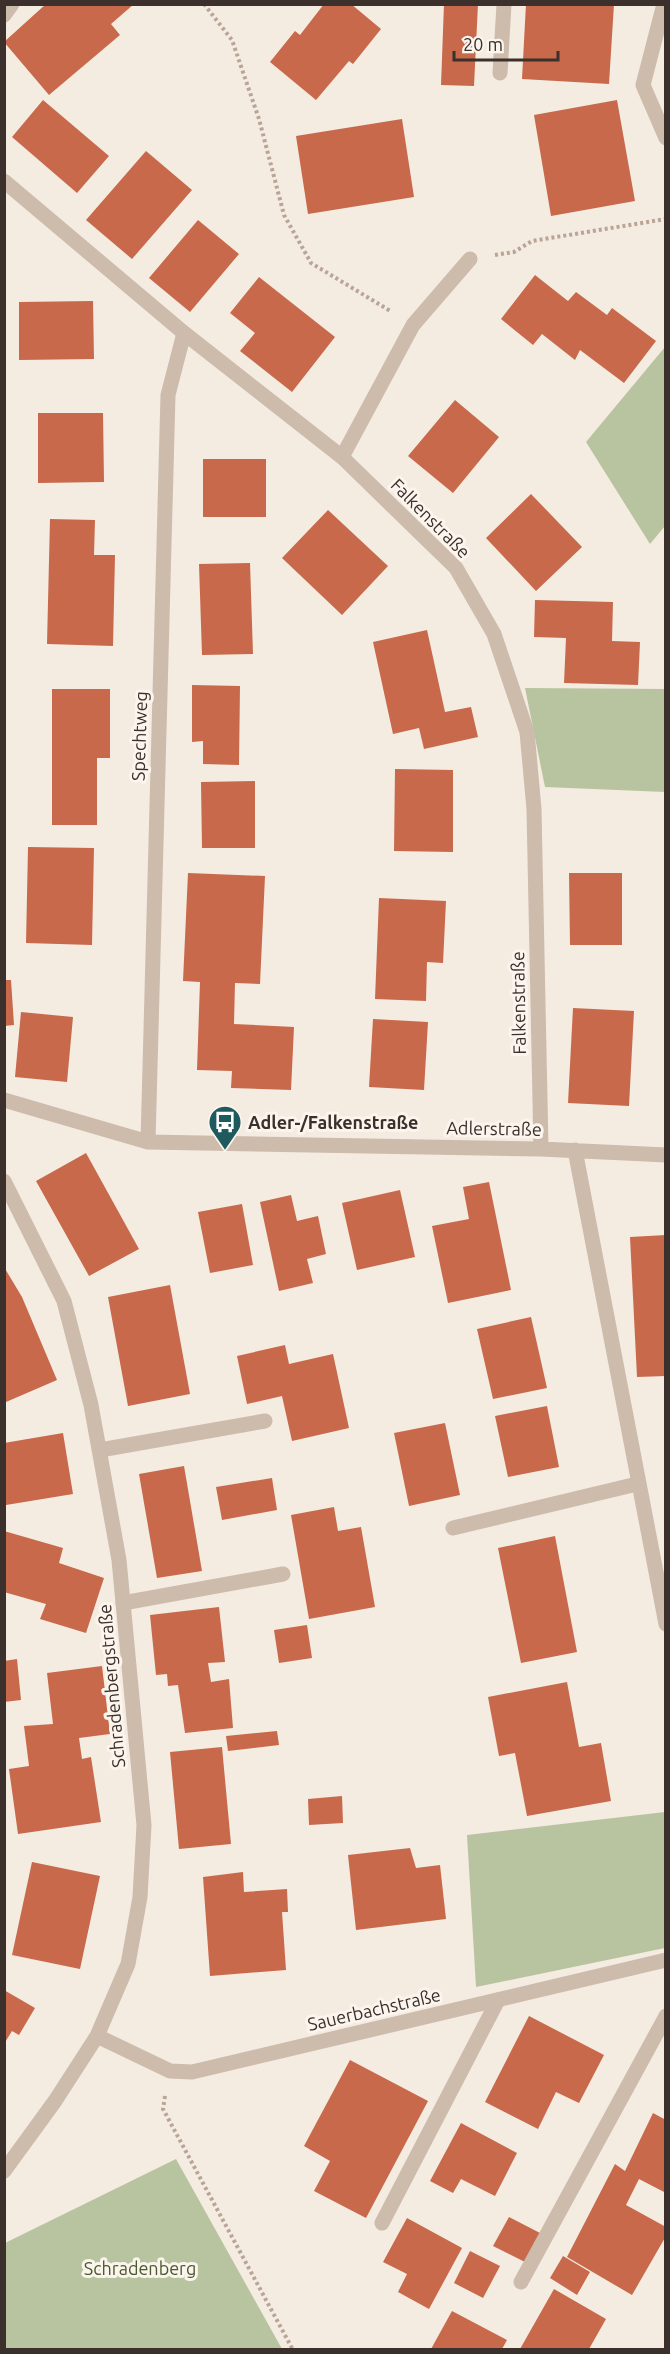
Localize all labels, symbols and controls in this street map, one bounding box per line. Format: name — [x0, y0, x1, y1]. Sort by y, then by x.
scale bar — [454, 24, 558, 62]
text: 20 m — [463, 34, 503, 54]
street label: Falkenstraße — [387, 474, 475, 562]
street label: Spechtweg — [127, 691, 151, 781]
street label: Falkenstraße — [507, 951, 529, 1055]
bus stop icon: Adler-/Falkenstraße — [207, 1104, 243, 1151]
place label: Adler-/Falkenstraße — [248, 1112, 418, 1132]
street label: Adlerstraße — [446, 1117, 542, 1139]
street label: Schradenbergstraße — [94, 1603, 128, 1769]
street label: Sauerbachstraße — [306, 1984, 442, 2034]
park label: Schradenberg — [84, 2258, 196, 2278]

